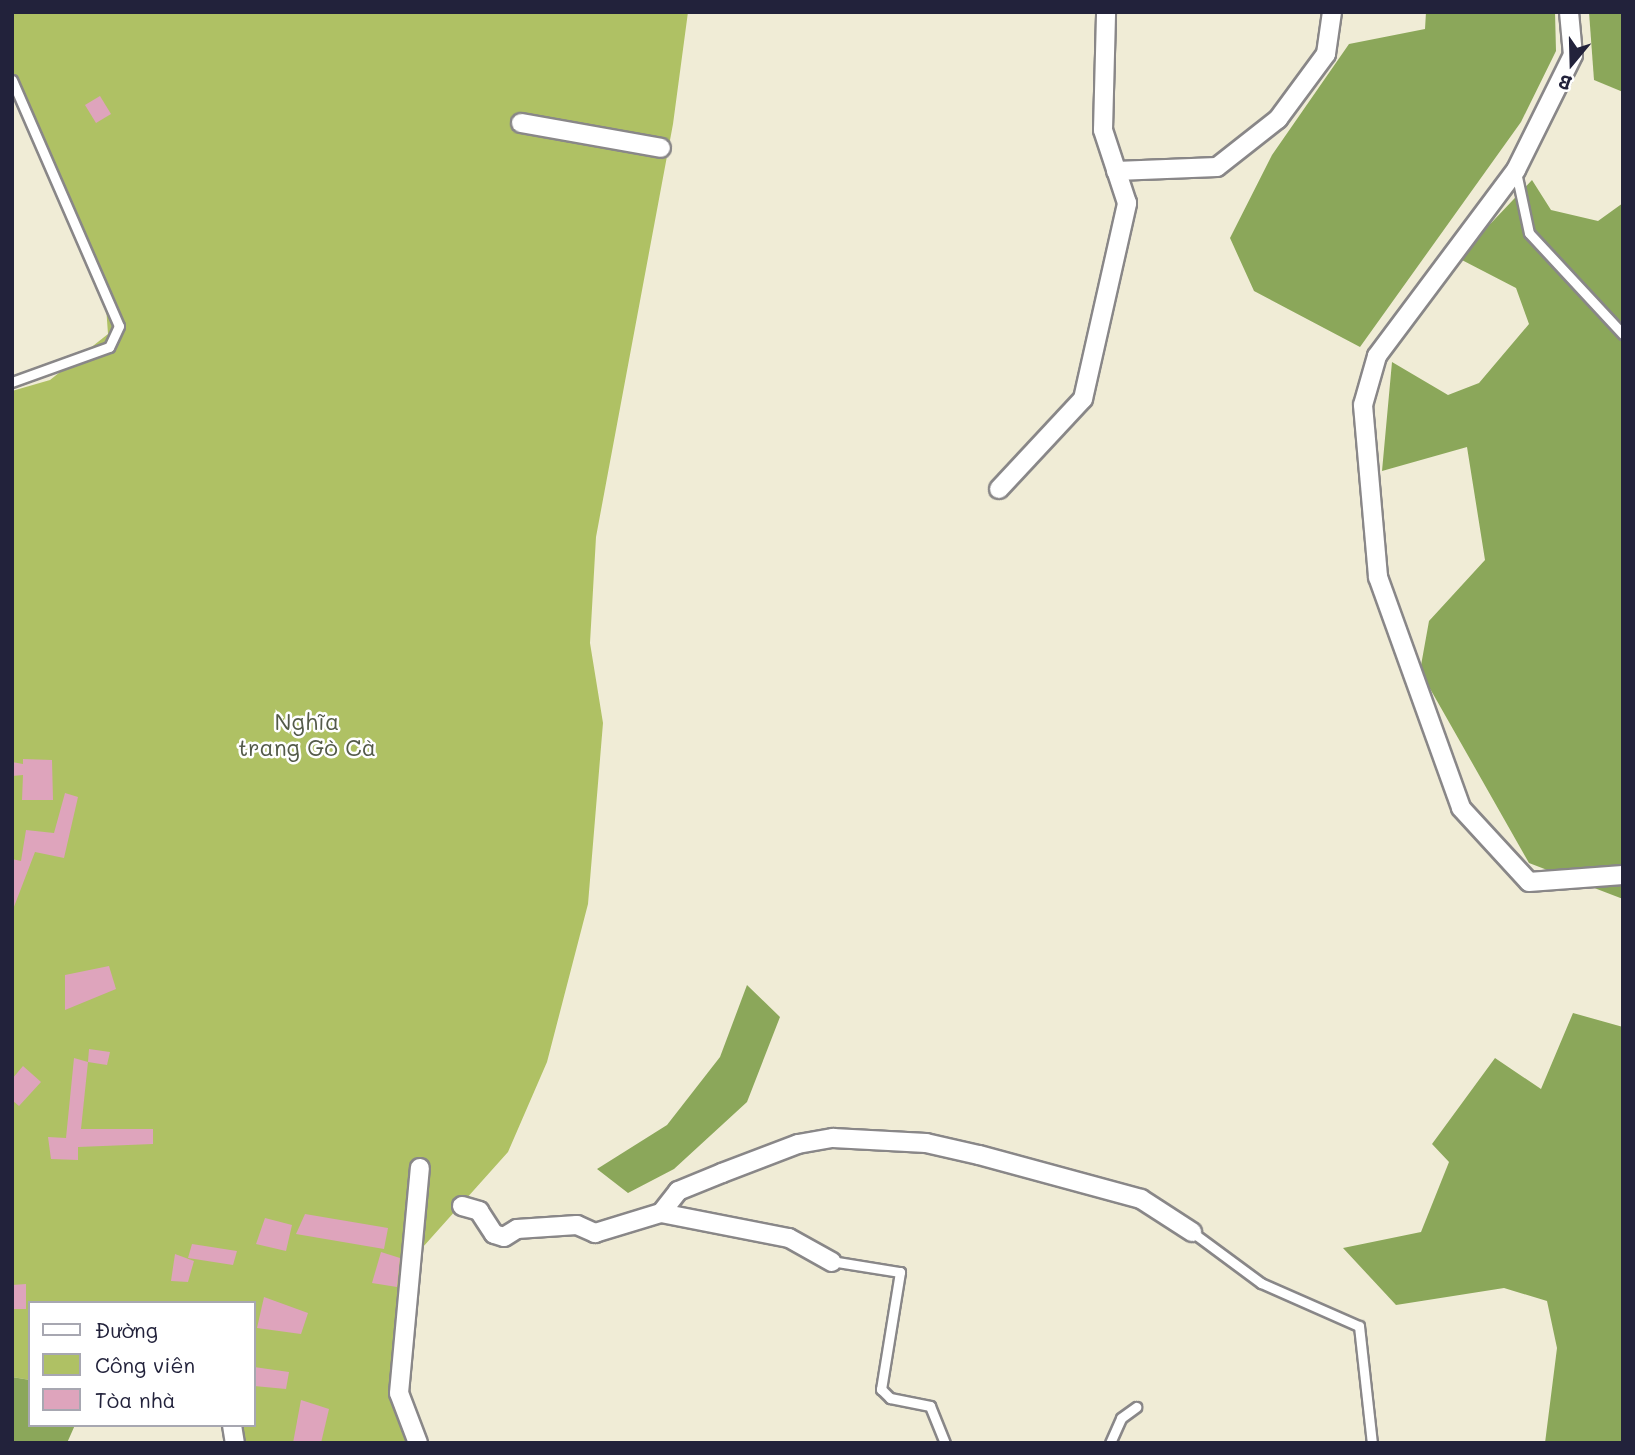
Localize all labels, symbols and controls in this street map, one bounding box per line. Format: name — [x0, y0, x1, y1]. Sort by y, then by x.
north arrow — [1537, 28, 1607, 98]
text: B — [1555, 69, 1575, 97]
park label: Nghĩa trang Gò Cà — [238, 707, 376, 761]
legend — [28, 1301, 256, 1427]
text: Đường — [95, 1316, 158, 1343]
text: Công viên — [95, 1351, 195, 1378]
text: Tòa nhà — [95, 1386, 176, 1413]

